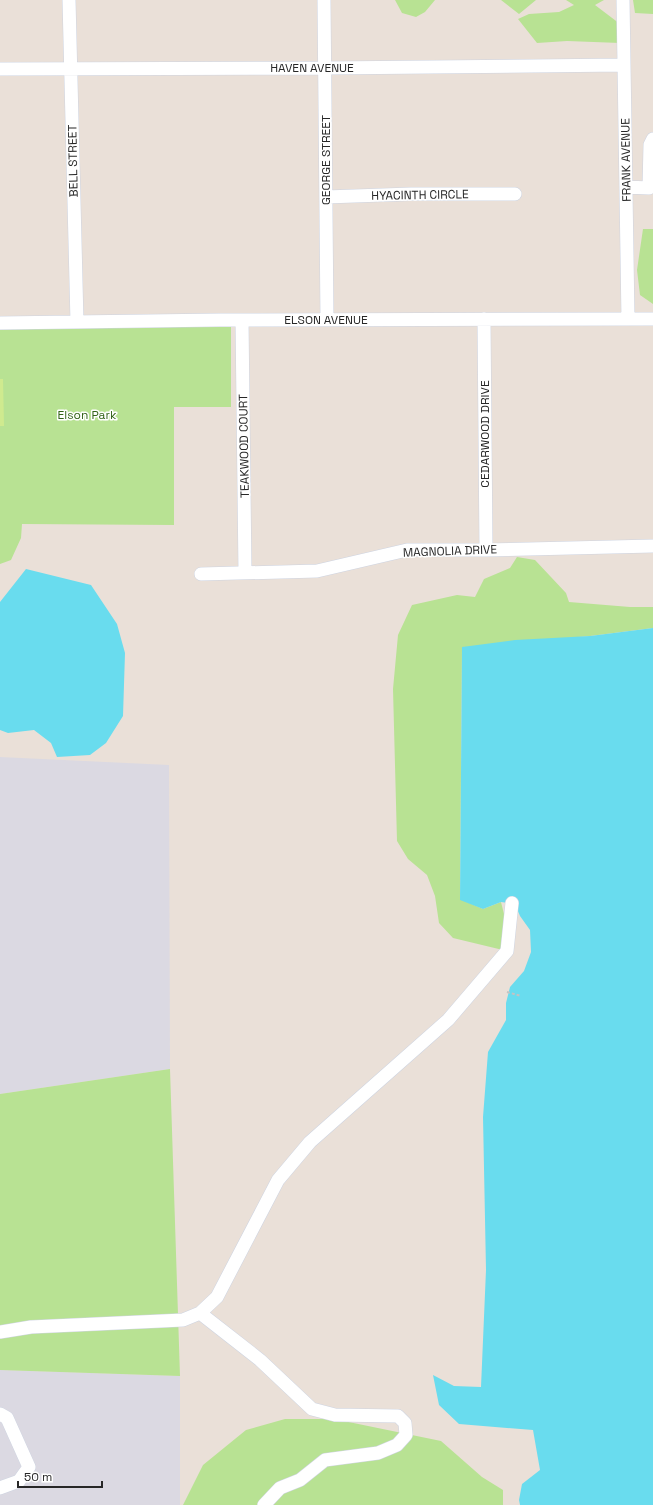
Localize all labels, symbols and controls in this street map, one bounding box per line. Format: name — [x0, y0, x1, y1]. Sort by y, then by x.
street label: HAVEN AVENUE — [270, 60, 354, 76]
street label: GEORGE STREET — [318, 115, 334, 205]
street label: FRANK AVENUE — [617, 118, 635, 202]
street label: BELL STREET — [64, 124, 82, 198]
street label: HYACINTH CIRCLE — [371, 186, 469, 204]
street label: ELSON AVENUE — [284, 312, 368, 328]
street label: CEDARWOOD DRIVE — [477, 380, 493, 488]
street label: TEAKWOOD COURT — [235, 394, 253, 498]
park label: Elson Park — [58, 407, 117, 423]
street label: MAGNOLIA DRIVE — [403, 541, 498, 561]
scale bar — [18, 1463, 102, 1489]
text: 50 m — [24, 1469, 52, 1485]

